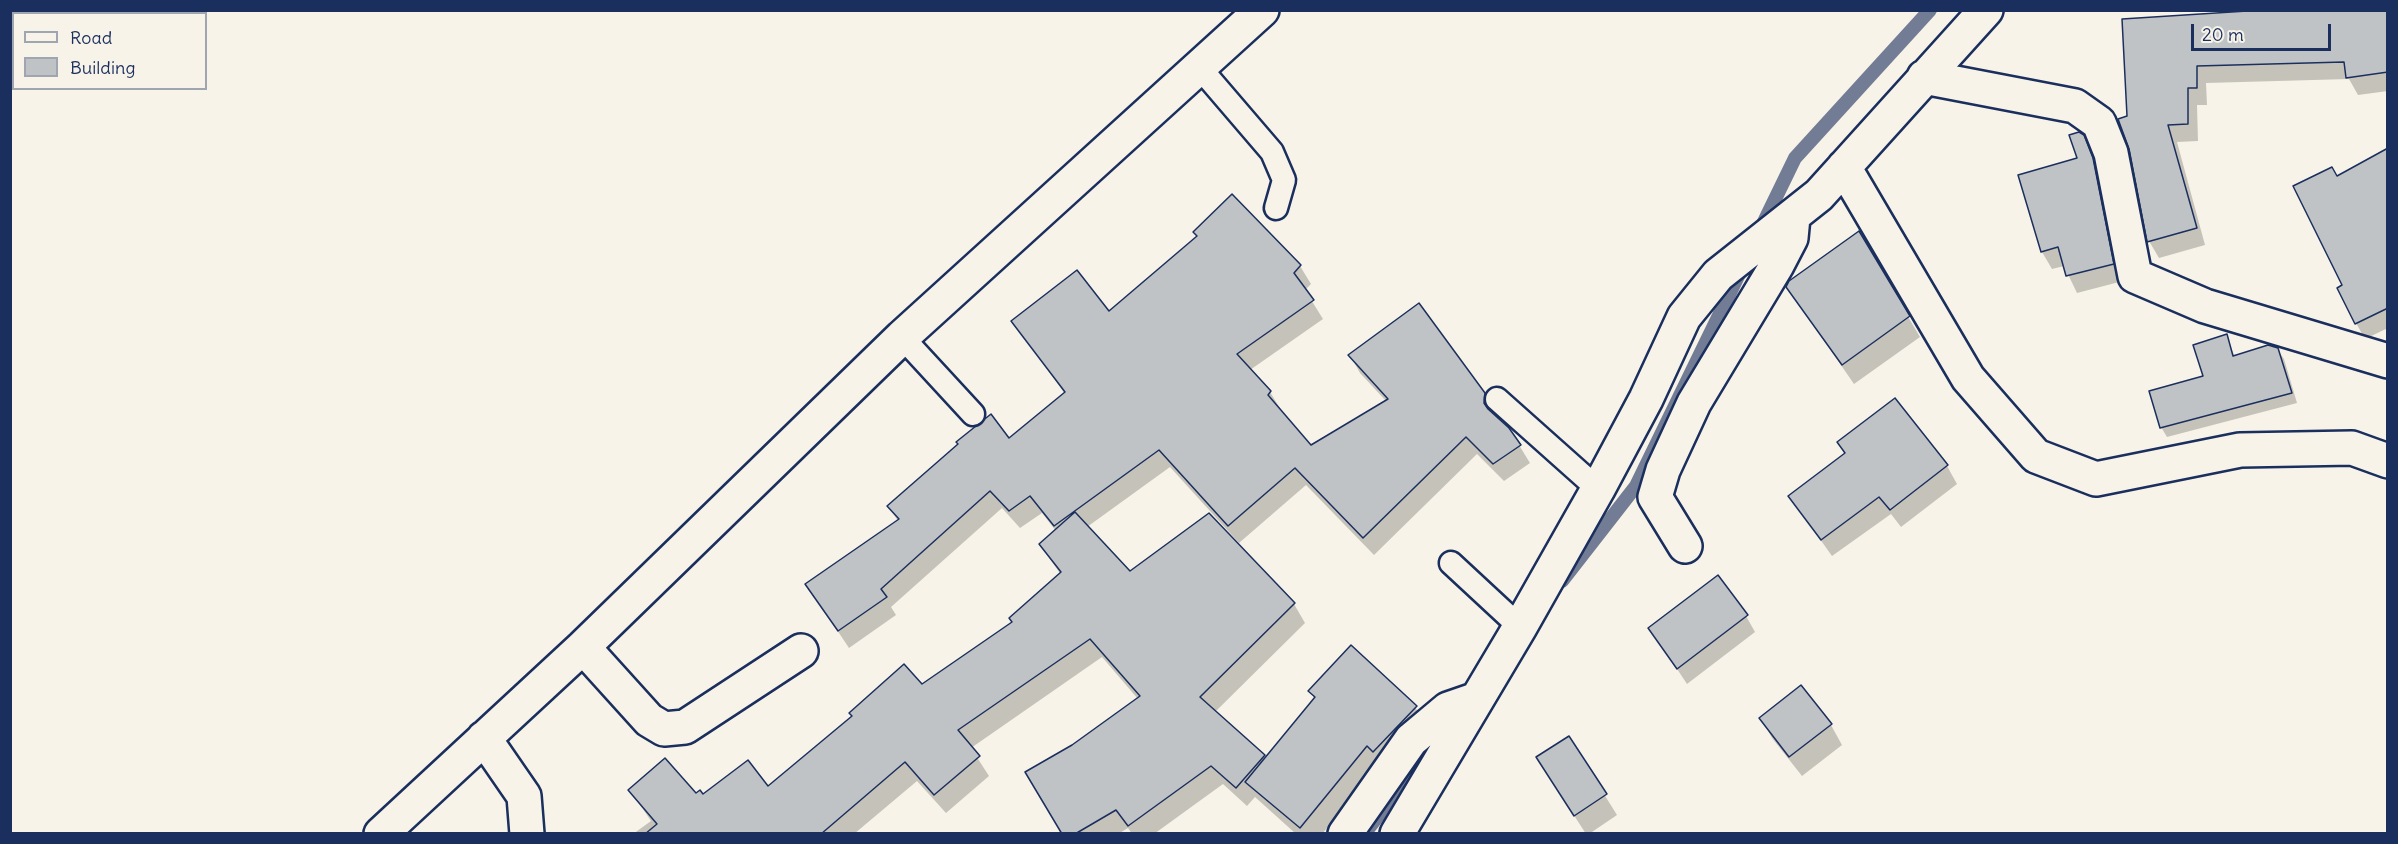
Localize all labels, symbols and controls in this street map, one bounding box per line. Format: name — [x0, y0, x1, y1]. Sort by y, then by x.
legend — [12, 12, 207, 90]
scale bar — [2194, 12, 2334, 50]
text: 20 m — [2202, 23, 2244, 46]
text: Road — [70, 26, 112, 49]
text: Building — [70, 56, 135, 79]

